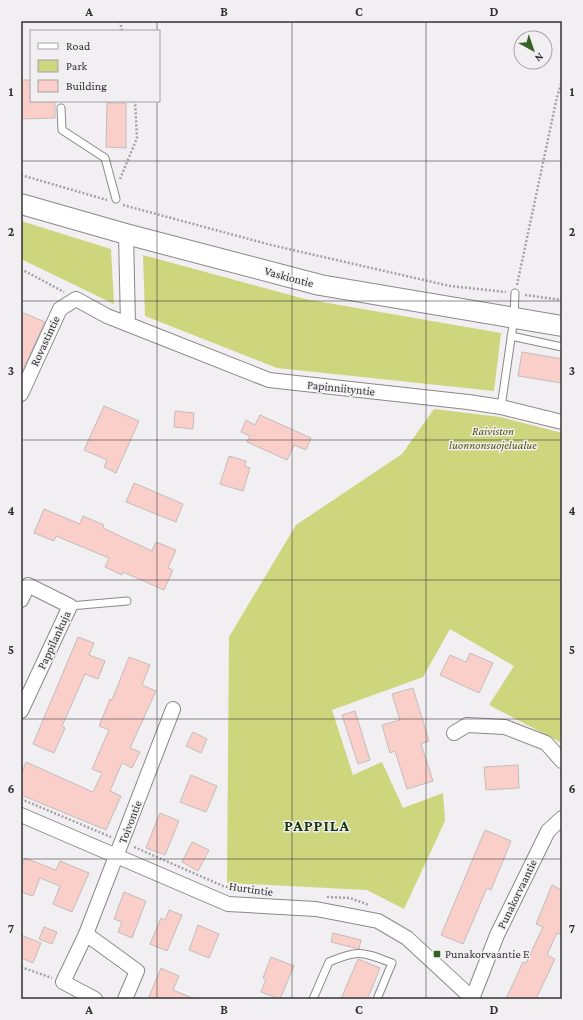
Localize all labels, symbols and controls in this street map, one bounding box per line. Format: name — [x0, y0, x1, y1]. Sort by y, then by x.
text: A — [84, 4, 93, 19]
text: B — [220, 4, 228, 19]
text: C — [355, 4, 363, 19]
text: D — [490, 4, 499, 19]
legend — [30, 30, 160, 102]
north arrow — [513, 30, 553, 70]
text: Road — [66, 39, 91, 53]
text: N — [532, 51, 546, 65]
text: Park — [66, 59, 88, 73]
text: Building — [66, 79, 107, 93]
text: 1 — [9, 84, 14, 99]
text: 1 — [570, 84, 575, 99]
text: 2 — [8, 224, 15, 239]
text: 2 — [569, 224, 576, 239]
street label: Vaskiontie — [263, 264, 315, 290]
street label: Rovastintie — [27, 314, 63, 368]
text: 3 — [8, 363, 14, 378]
text: 3 — [569, 363, 575, 378]
street label: Papinniityntie — [306, 377, 376, 399]
park label: Raiviston luonnonsuojelualue — [449, 424, 537, 452]
text: 4 — [7, 503, 15, 518]
text: 4 — [568, 503, 576, 518]
street label: Pappilankuja — [34, 608, 74, 671]
text: 5 — [8, 642, 14, 657]
text: 5 — [569, 642, 575, 657]
text: 6 — [7, 781, 15, 796]
text: 6 — [568, 781, 576, 796]
street label: Toivontie — [115, 798, 145, 846]
district label: PAPPILA — [284, 817, 350, 834]
street label: Punakorvaantie — [494, 857, 540, 931]
street label: Hurtintie — [228, 879, 274, 899]
text: 7 — [8, 921, 14, 936]
text: 7 — [569, 921, 575, 936]
place label: Punakorvaantie E — [445, 947, 530, 961]
marker: Punakorvaantie E — [432, 949, 442, 959]
text: A — [84, 1002, 93, 1017]
text: B — [220, 1002, 228, 1017]
text: C — [355, 1002, 363, 1017]
text: D — [490, 1002, 499, 1017]

